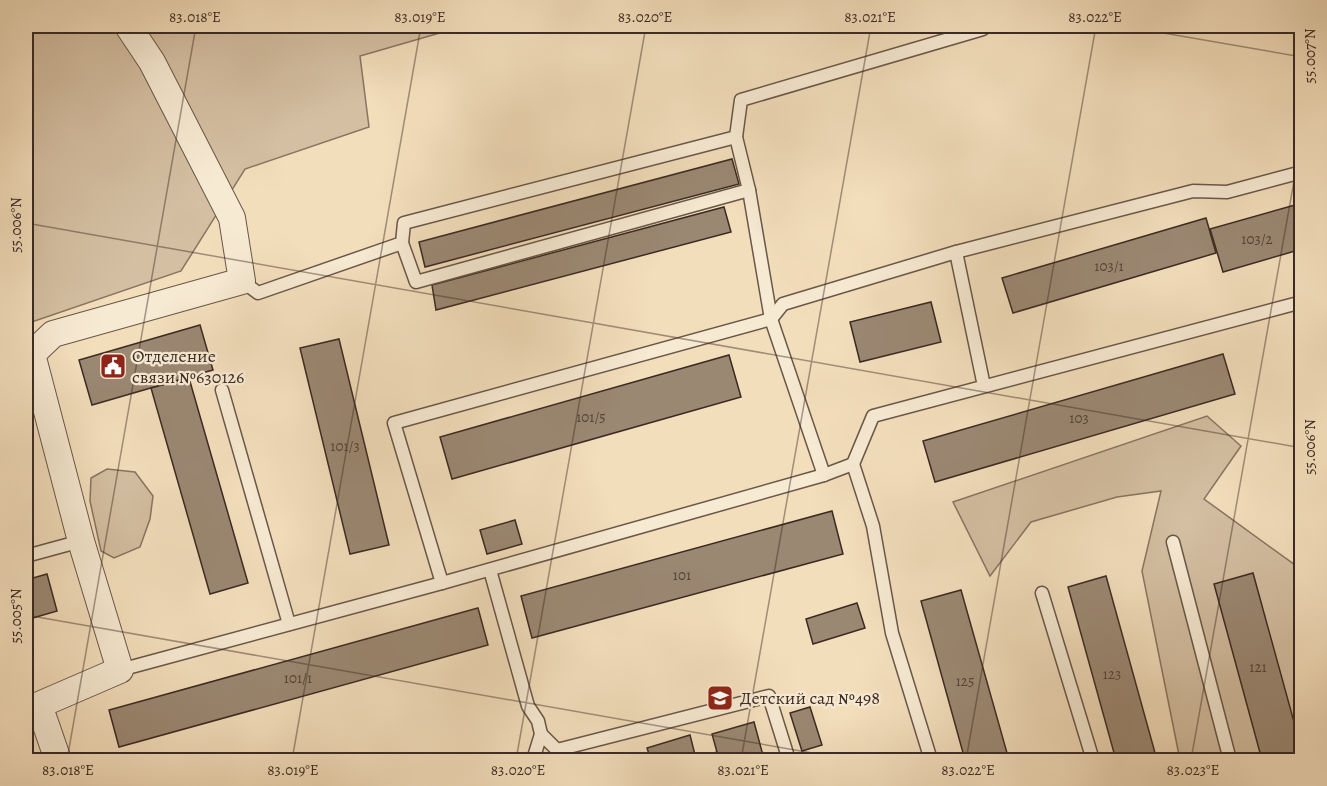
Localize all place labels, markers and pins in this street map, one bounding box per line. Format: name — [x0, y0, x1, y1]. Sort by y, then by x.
place label: Отделение связи №630126 — [132, 344, 244, 389]
public building icon: Отделение связи №630126 — [98, 351, 128, 381]
school or university icon: Детский сад №498 — [705, 683, 735, 713]
place label: Детский сад №498 — [740, 686, 880, 710]

